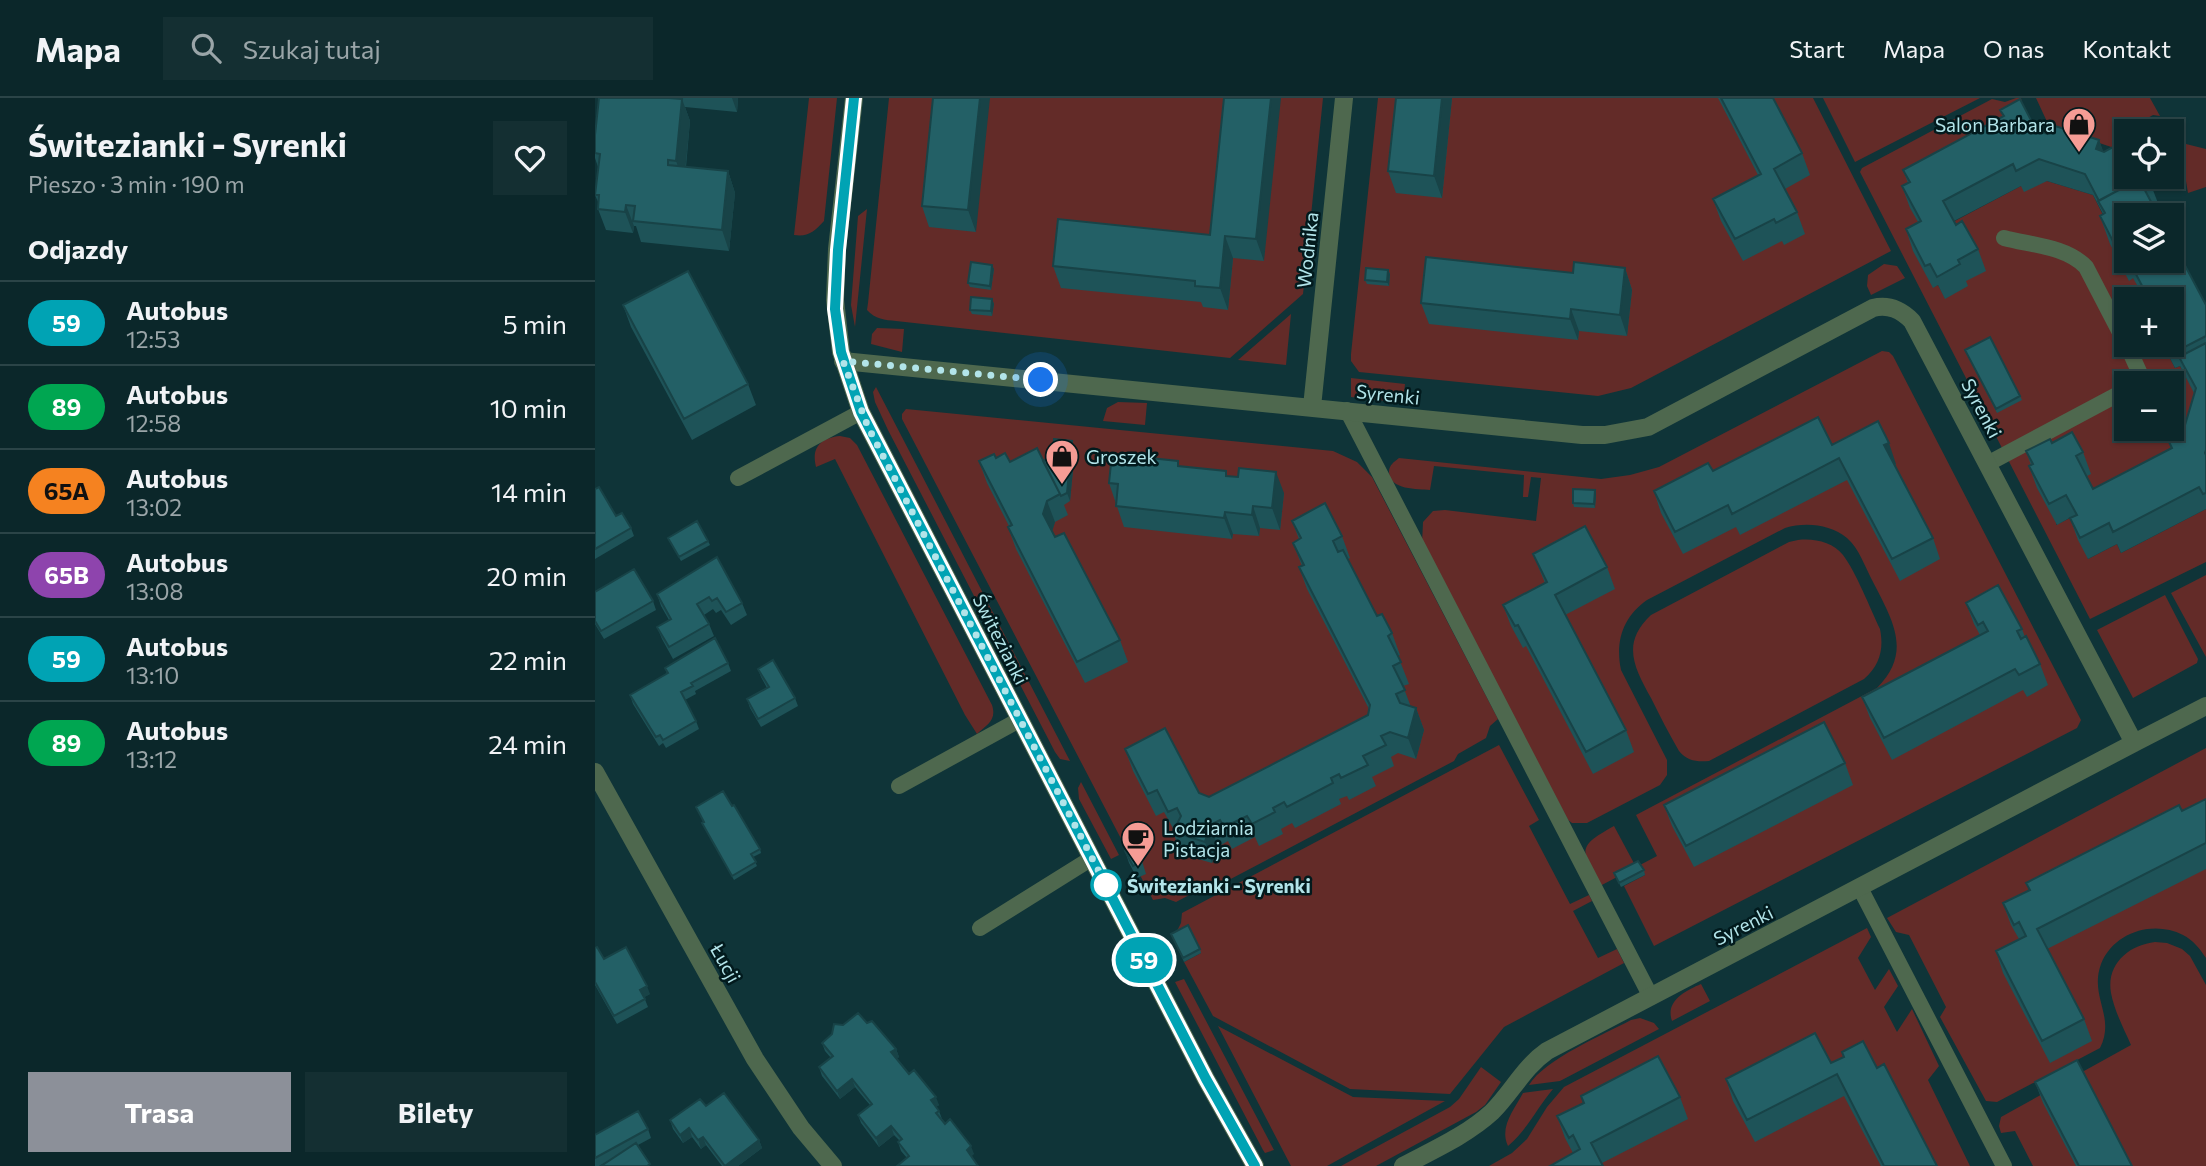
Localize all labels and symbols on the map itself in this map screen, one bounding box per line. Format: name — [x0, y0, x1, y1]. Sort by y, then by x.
shop icon: Salon Barbara — [2060, 105, 2098, 154]
place label: Salon Barbara — [1935, 113, 2055, 136]
street label: Wodnika — [1292, 211, 1322, 289]
your location — [1023, 362, 1058, 397]
street label: Syrenki — [1957, 374, 2007, 442]
street label: Syrenki — [1355, 379, 1421, 409]
shop icon: Groszek — [1043, 437, 1081, 486]
place label: Groszek — [1086, 445, 1157, 468]
street label: Świtezianki — [968, 589, 1035, 688]
place label: Lodziarnia Pistacja — [1163, 816, 1254, 861]
cafe icon: Lodziarnia Pistacja — [1119, 819, 1157, 868]
marker: Świtezianki - Syrenki — [1091, 870, 1121, 900]
place label: Świtezianki - Syrenki — [1127, 874, 1311, 897]
street label: Syrenki — [1709, 900, 1777, 950]
line badge: 59 — [1113, 937, 1175, 983]
street label: Łucji — [706, 939, 746, 986]

